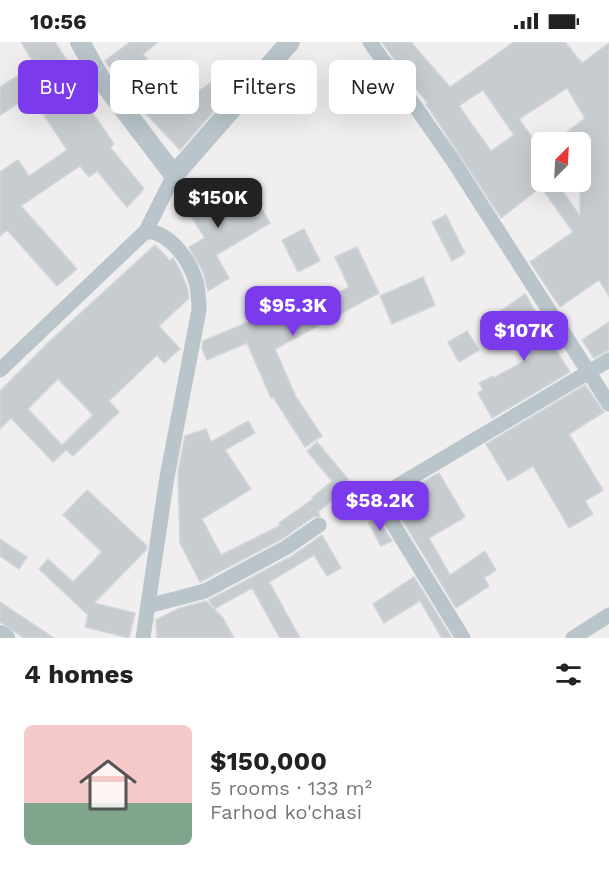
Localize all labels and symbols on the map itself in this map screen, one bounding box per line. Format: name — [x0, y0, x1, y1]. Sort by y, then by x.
north arrow — [531, 132, 591, 192]
pin: $150K — [176, 178, 260, 229]
pin: $95.3K — [244, 286, 342, 337]
pin: $107K — [482, 311, 566, 362]
pin: $58.2K — [331, 481, 429, 532]

